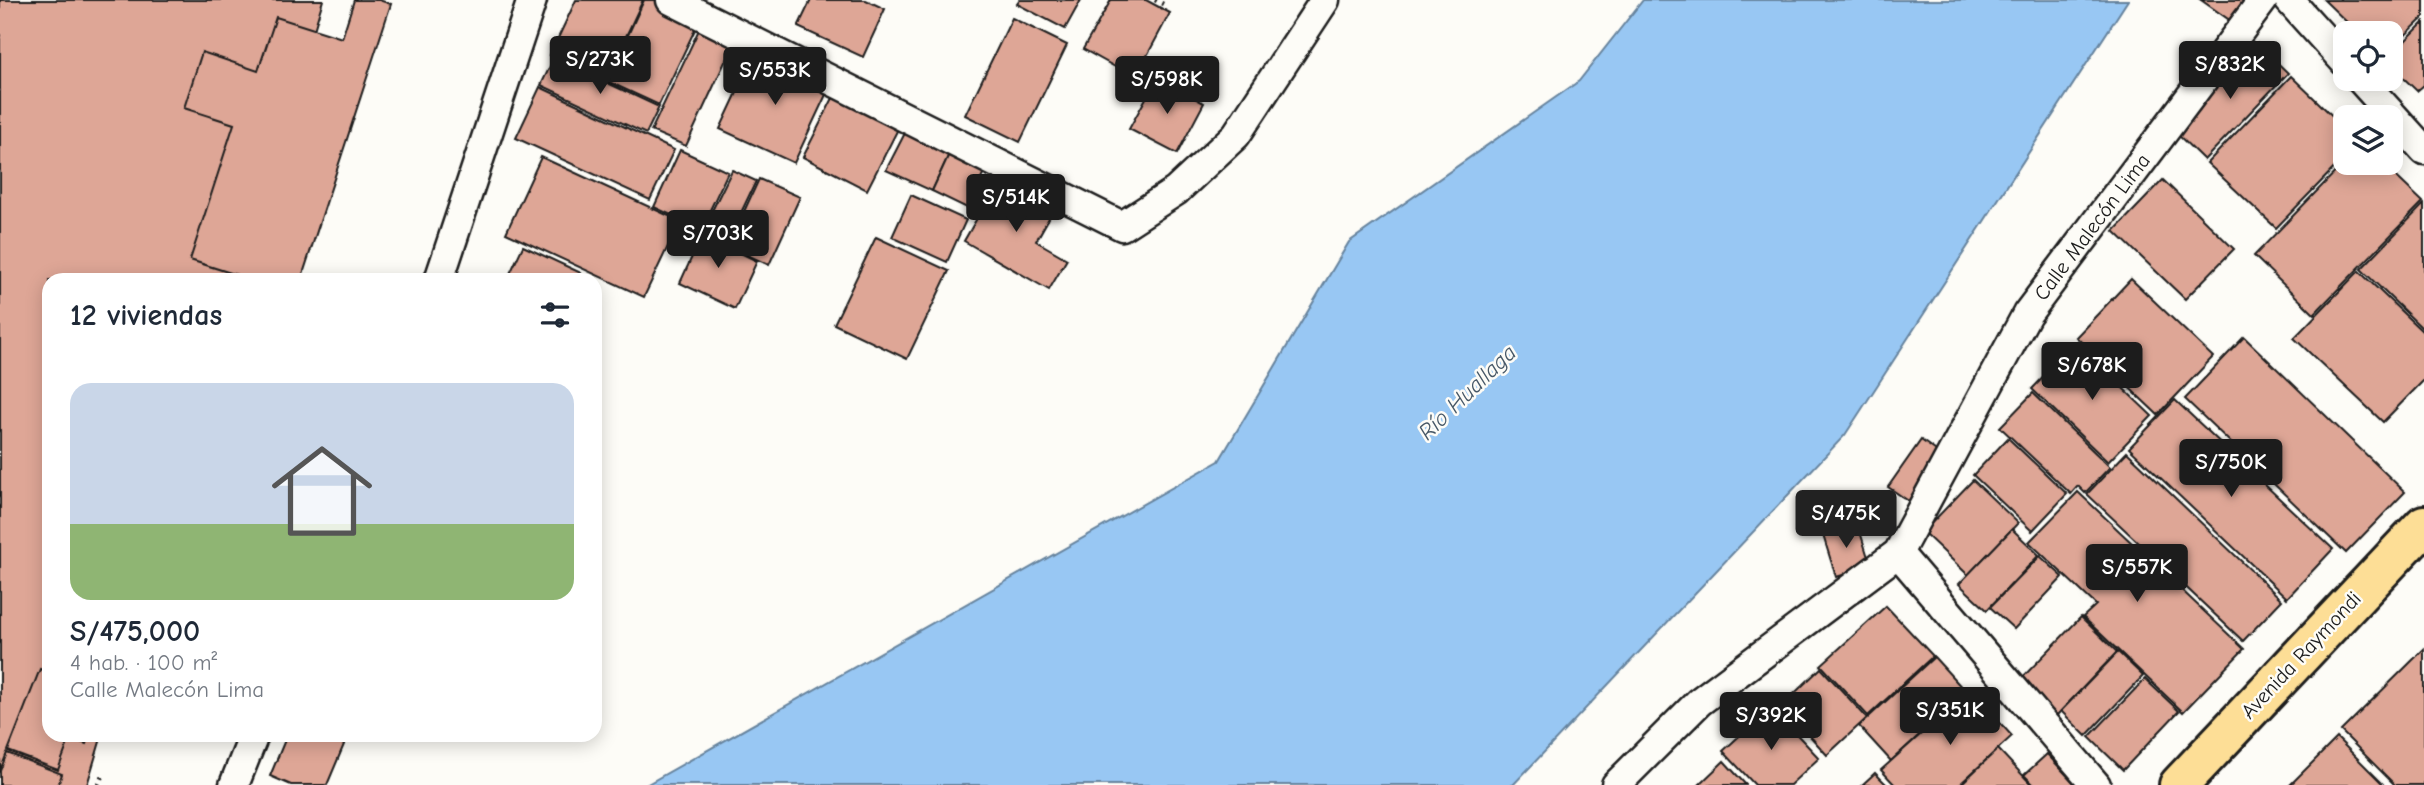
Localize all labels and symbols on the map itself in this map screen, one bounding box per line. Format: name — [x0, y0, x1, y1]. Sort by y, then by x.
pin: S/273K — [543, 36, 657, 96]
pin: S/832K — [2173, 42, 2287, 101]
pin: S/553K — [718, 48, 832, 107]
pin: S/598K — [1110, 57, 1224, 116]
street label: Calle Malecón Lima — [2029, 149, 2155, 305]
pin: S/514K — [959, 174, 1073, 234]
pin: S/703K — [661, 210, 775, 270]
water label: Río Huallaga — [1413, 339, 1522, 445]
pin: S/678K — [2035, 342, 2149, 402]
pin: S/750K — [2174, 440, 2288, 499]
pin: S/475K — [1789, 490, 1903, 550]
pin: S/557K — [2080, 544, 2194, 604]
street label: Avenida Raymondi — [2236, 587, 2366, 723]
pin: S/351K — [1893, 688, 2007, 747]
pin: S/392K — [1714, 692, 1828, 752]

